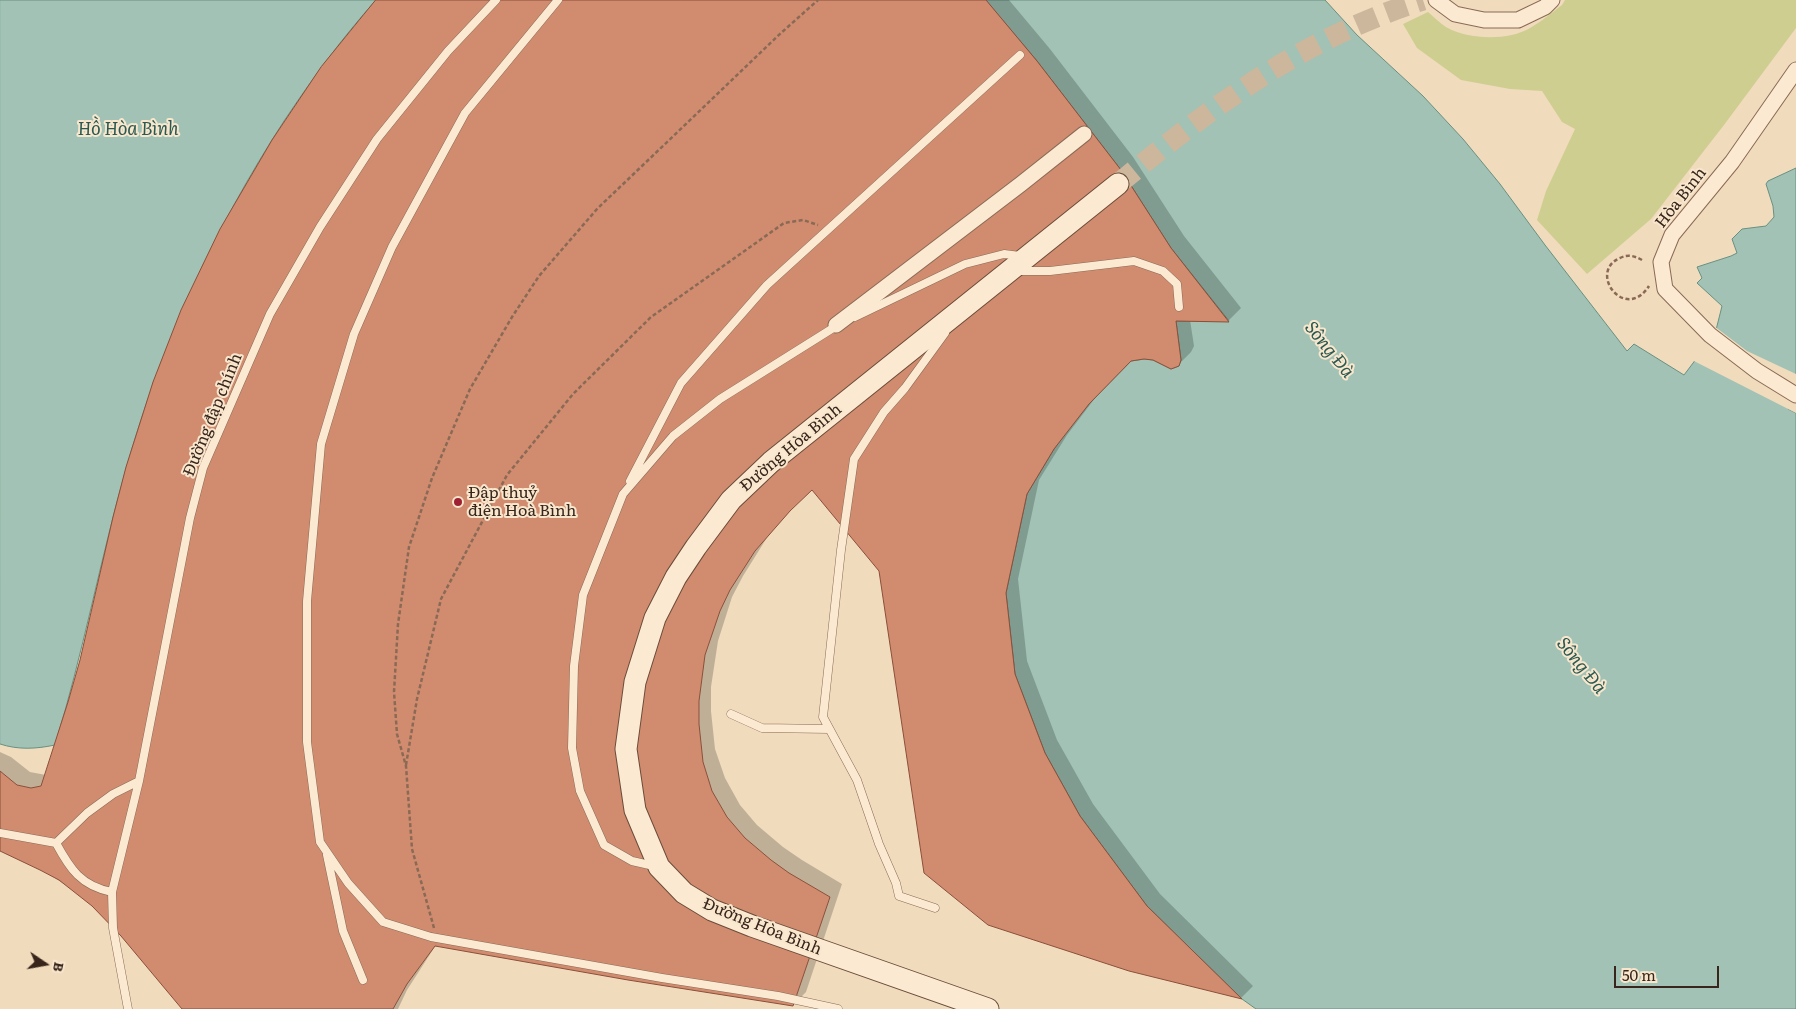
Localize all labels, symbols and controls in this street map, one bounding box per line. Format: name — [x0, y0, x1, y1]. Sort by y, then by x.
water label: Hồ Hòa Bình — [78, 119, 178, 141]
street label: Hòa Bình — [1651, 164, 1711, 232]
water label: Sông Đà — [1300, 317, 1358, 383]
street label: Đường đập chính — [180, 351, 246, 479]
street label: Đường Hòa Bình — [736, 400, 846, 496]
place label: Đập thuỷ điện Hoà Bình — [468, 483, 576, 521]
marker: Đập thuỷ điện Hoà Bình — [452, 496, 464, 508]
water label: Sông Đà — [1552, 633, 1610, 699]
street label: Đường Hòa Bình — [700, 894, 824, 960]
north arrow — [20, 939, 70, 989]
scale bar — [1616, 956, 1721, 988]
text: B — [49, 960, 70, 974]
text: 50 m — [1622, 963, 1656, 986]

